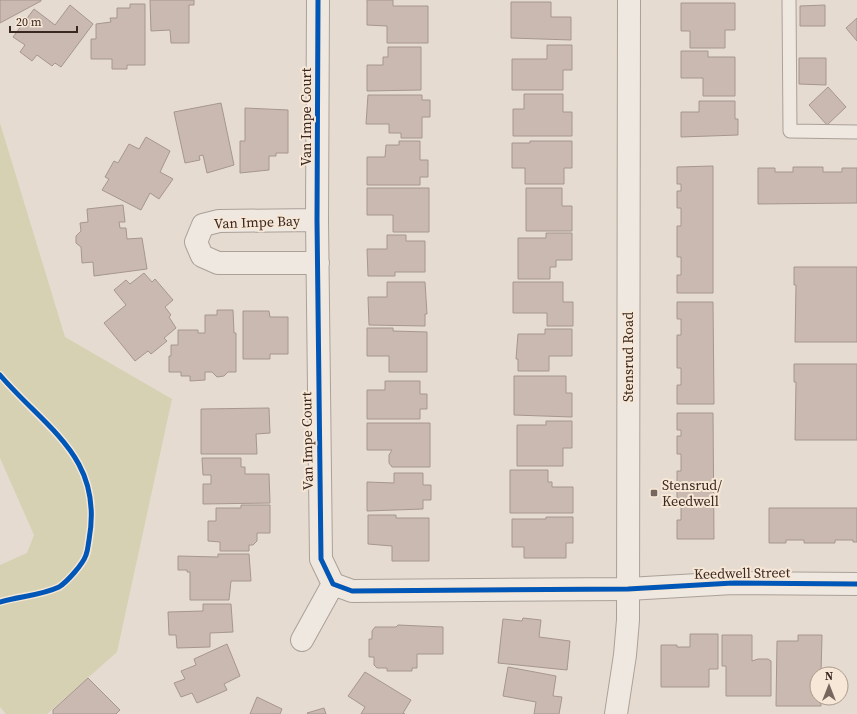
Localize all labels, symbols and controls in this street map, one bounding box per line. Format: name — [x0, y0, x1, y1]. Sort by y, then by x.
scale bar — [10, 8, 77, 34]
text: 20 m — [16, 14, 42, 30]
street label: Van Impe Court — [296, 67, 316, 166]
street label: Van Impe Bay — [214, 210, 301, 233]
street label: Stensrud Road — [618, 312, 638, 402]
street label: Van Impe Court — [296, 391, 318, 490]
place label: Stensrud/ Keedwell — [662, 475, 722, 511]
marker: Stensrud/ Keedwell — [649, 488, 659, 498]
street label: Keedwell Street — [694, 562, 791, 584]
north arrow — [809, 666, 849, 706]
text: N — [825, 669, 833, 684]

